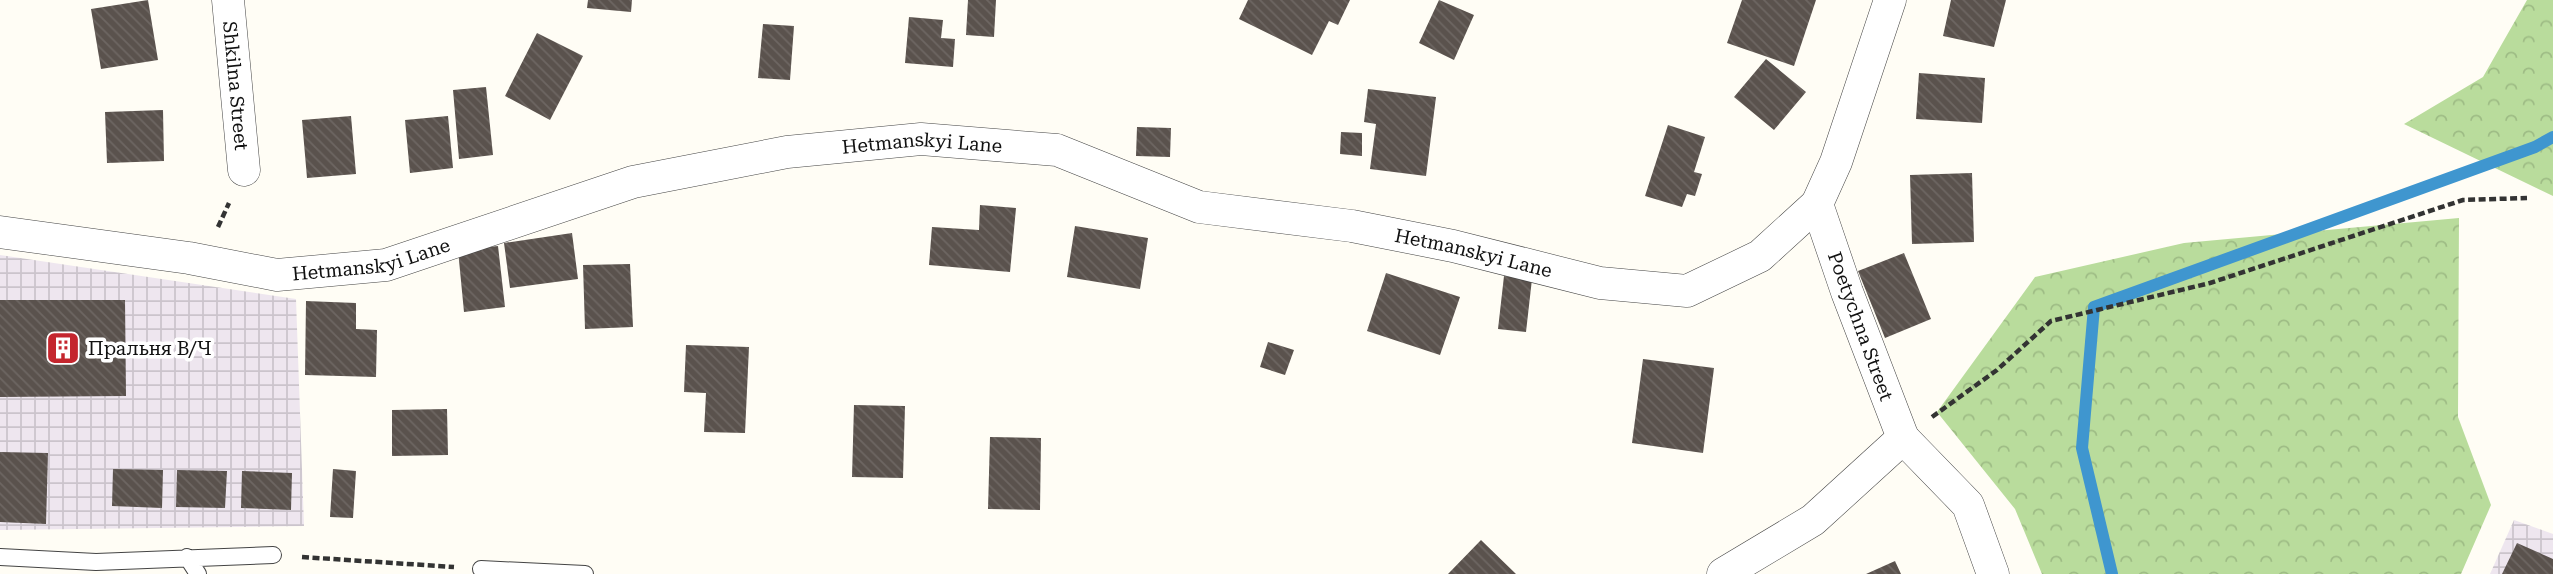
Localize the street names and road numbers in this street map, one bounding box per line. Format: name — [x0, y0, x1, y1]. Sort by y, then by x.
street label: Shkilna Street — [218, 20, 253, 151]
street label: Hetmanskyi Lane — [841, 128, 1003, 159]
street label: Hetmanskyi Lane — [1393, 224, 1555, 283]
street label: Hetmanskyi Lane — [291, 233, 453, 286]
street label: Poetychna Street — [1823, 249, 1898, 404]

